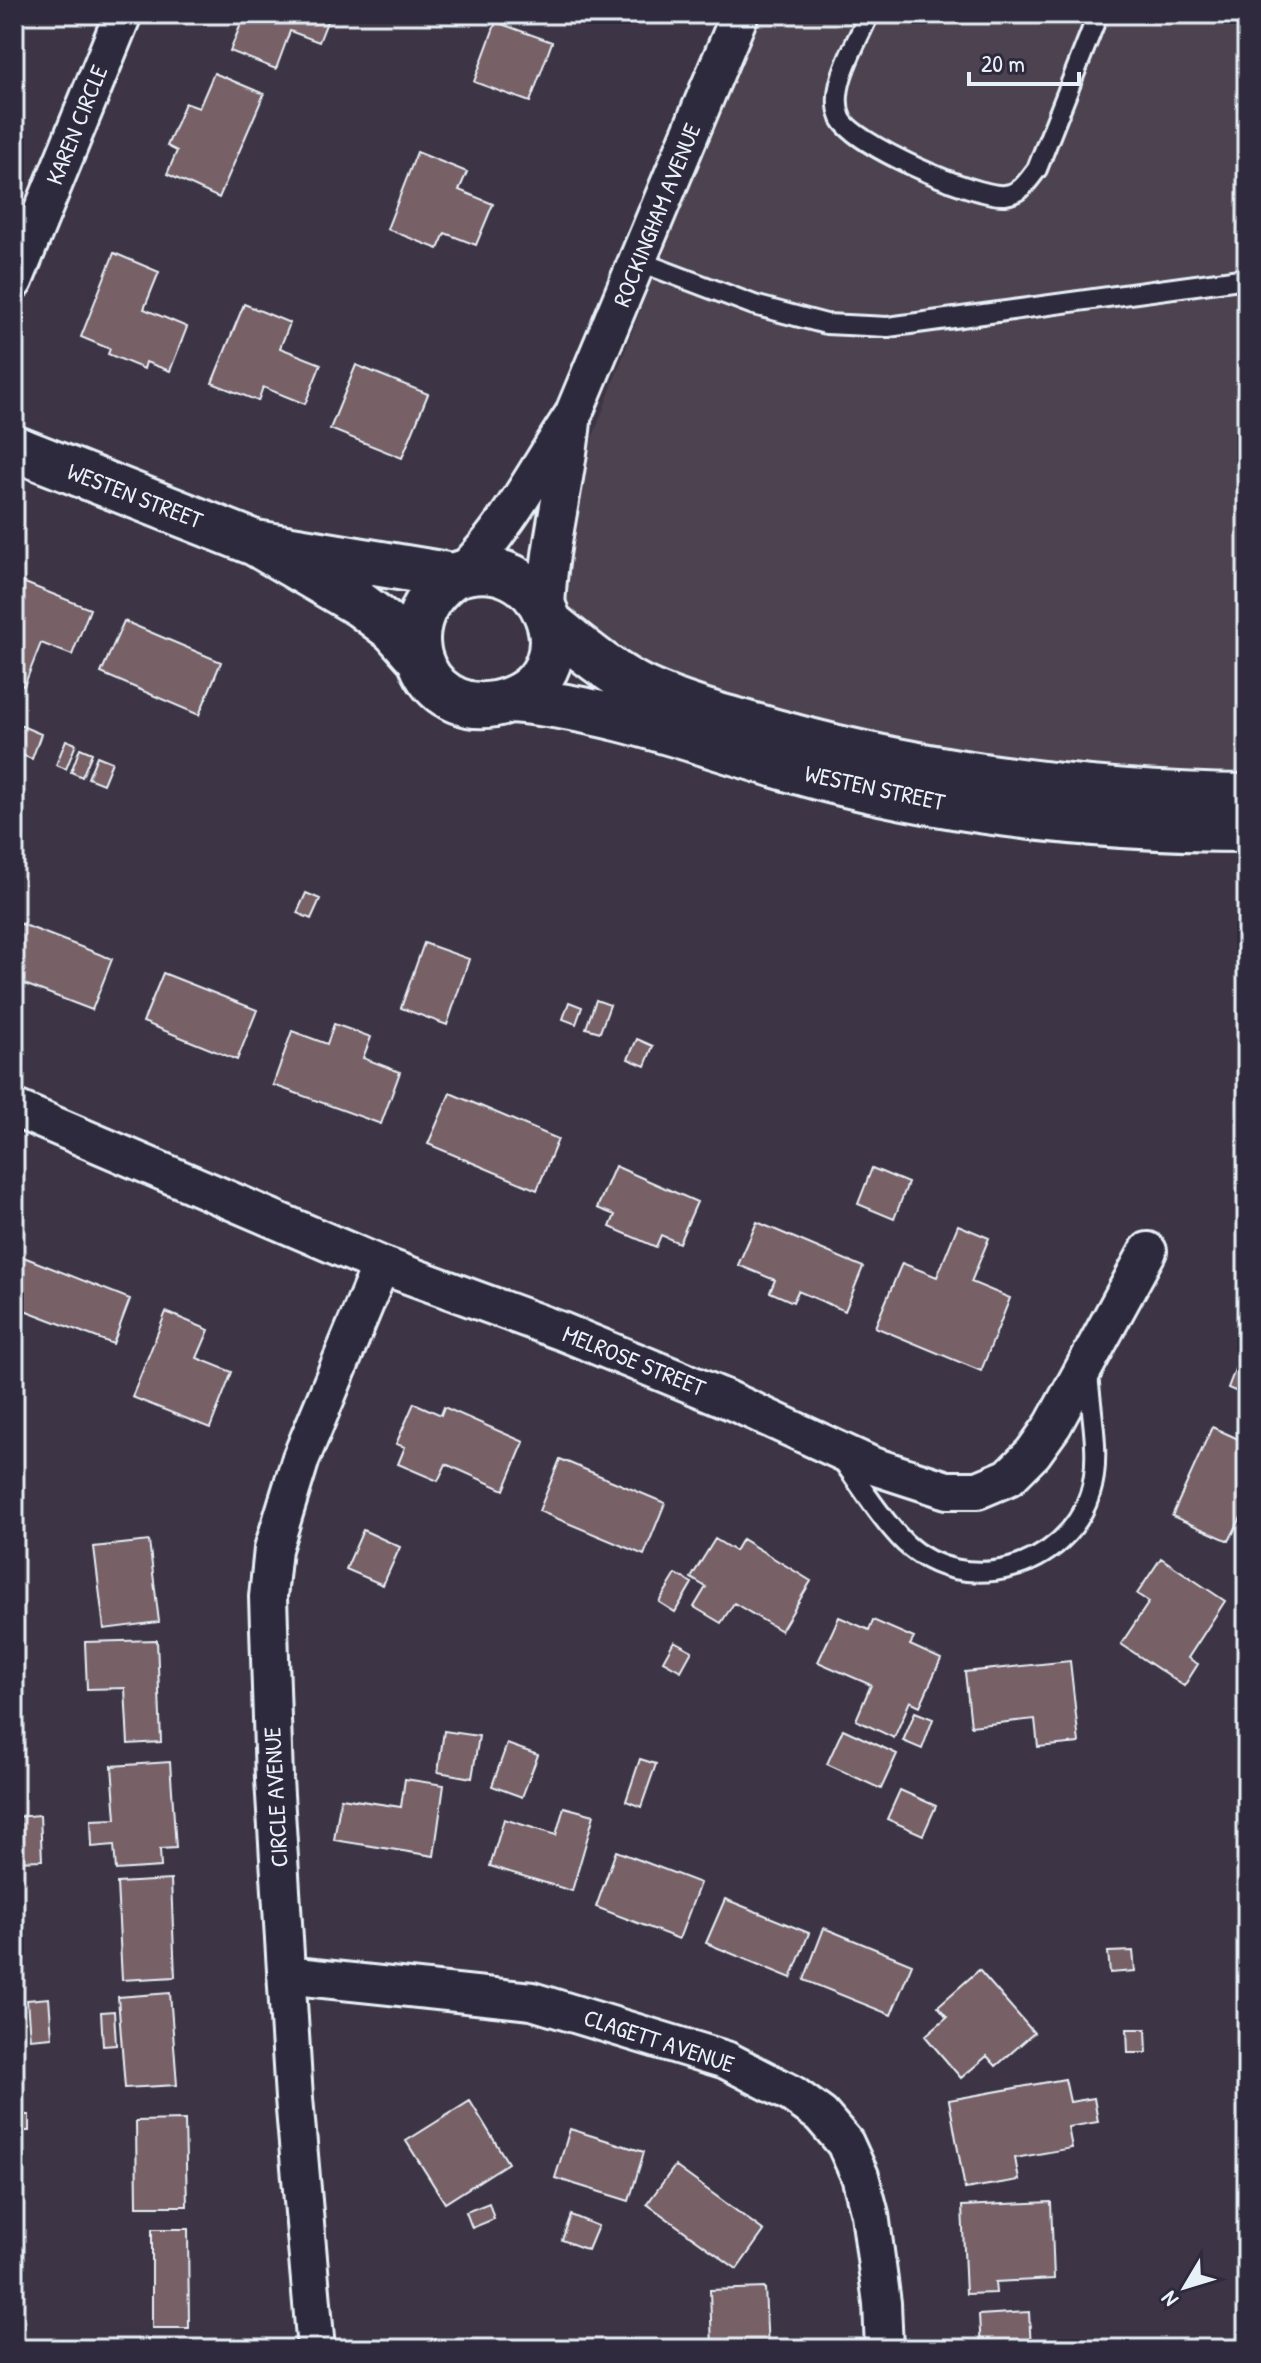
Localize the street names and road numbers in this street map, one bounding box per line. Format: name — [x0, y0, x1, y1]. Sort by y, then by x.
street label: KAREN CIRCLE — [38, 60, 115, 189]
street label: ROCKINGHAM AVENUE — [605, 118, 708, 311]
street label: WESTEN STREET — [63, 455, 208, 536]
street label: WESTEN STREET — [802, 757, 949, 818]
street label: MELROSE STREET — [558, 1317, 711, 1403]
street label: CIRCLE AVENUE — [255, 1726, 295, 1868]
street label: CLAGETT AVENUE — [580, 2001, 739, 2080]

